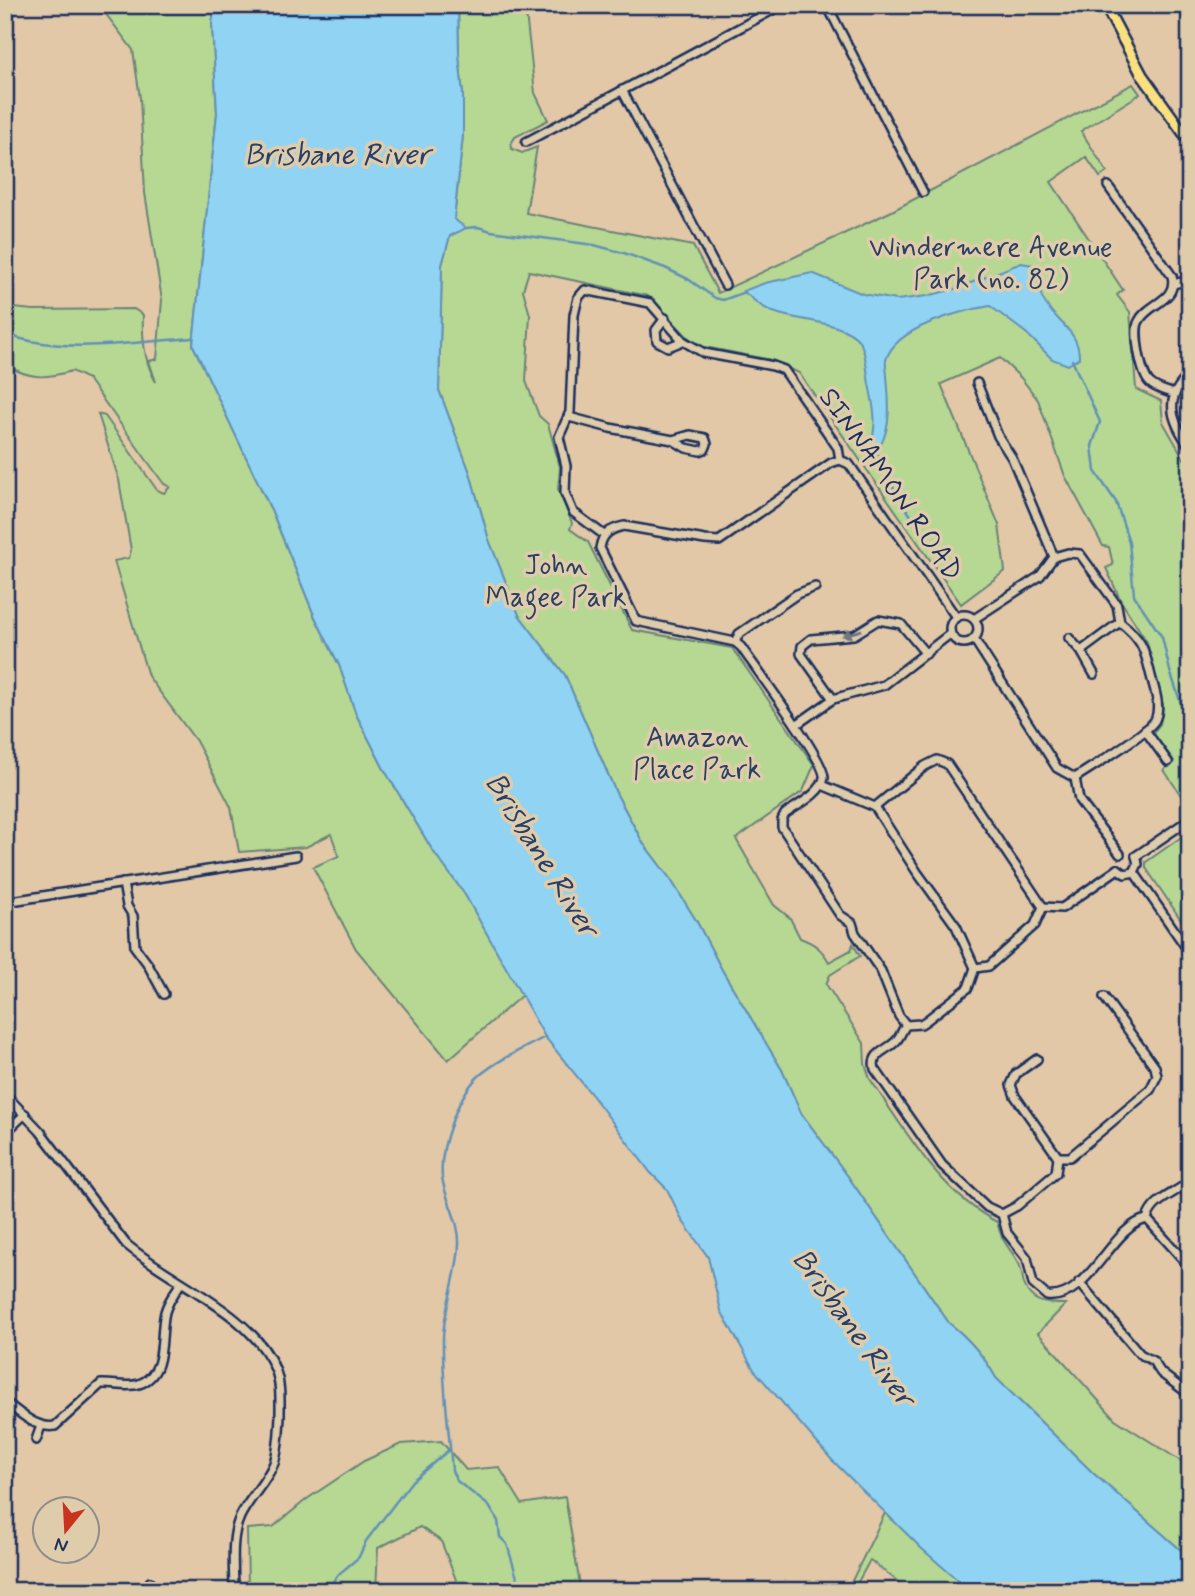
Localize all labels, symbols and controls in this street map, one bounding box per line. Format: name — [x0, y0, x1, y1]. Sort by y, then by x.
water label: Brisbane River — [244, 136, 433, 175]
park label: Windermere Avenue Park (no. 82) — [869, 230, 1113, 299]
street label: SINNAMON ROAD — [810, 381, 970, 589]
park label: John Magee Park — [485, 548, 627, 620]
one-way arrow — [841, 629, 862, 639]
park label: Amazon Place Park — [633, 720, 761, 789]
water label: Brisbane River — [475, 766, 609, 947]
water label: Brisbane River — [783, 1241, 925, 1417]
north arrow — [32, 1494, 102, 1564]
text: N — [51, 1531, 71, 1559]

